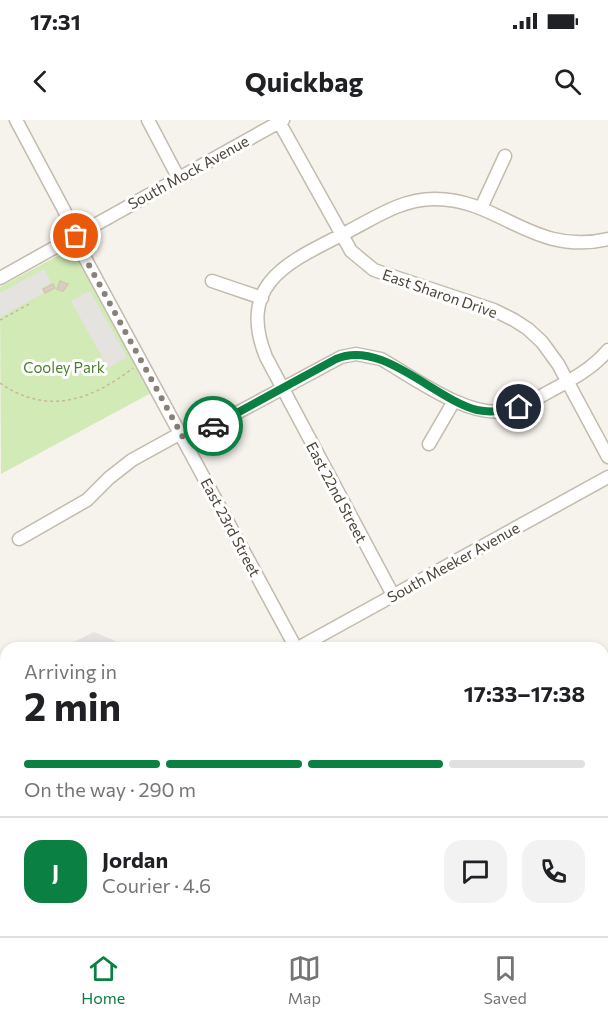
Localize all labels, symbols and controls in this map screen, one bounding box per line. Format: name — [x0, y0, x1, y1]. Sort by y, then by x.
text: 17:31 — [30, 8, 81, 35]
icon: back — [24, 65, 57, 98]
text: Quickbag — [245, 65, 363, 98]
icon: search — [551, 65, 584, 98]
street label: South Mock Avenue — [124, 131, 252, 213]
pin — [50, 210, 101, 261]
icon: bag — [59, 219, 92, 252]
street label: East Sharon Drive — [380, 265, 500, 321]
park label: Cooley Park — [23, 358, 105, 376]
pin — [493, 381, 544, 432]
icon: home — [502, 390, 535, 423]
courier — [183, 396, 243, 456]
icon: car — [197, 410, 230, 443]
street label: East 22nd Street — [303, 438, 371, 546]
street label: East 23rd Street — [197, 475, 265, 579]
street label: South Meeker Avenue — [384, 518, 522, 606]
text: Arriving in — [24, 659, 117, 683]
text: 17:33–17:38 — [464, 680, 585, 707]
text: 2 min — [24, 681, 121, 729]
text: On the way · 290 m — [24, 777, 196, 801]
button: chat — [444, 840, 507, 903]
button: phone — [522, 840, 585, 903]
text: Jordan — [102, 846, 168, 873]
text: J — [52, 858, 59, 885]
text: Courier · 4.6 — [102, 873, 211, 897]
tab: Home — [81, 952, 125, 1007]
tab: Map — [288, 952, 321, 1007]
tab: Saved — [483, 952, 527, 1007]

